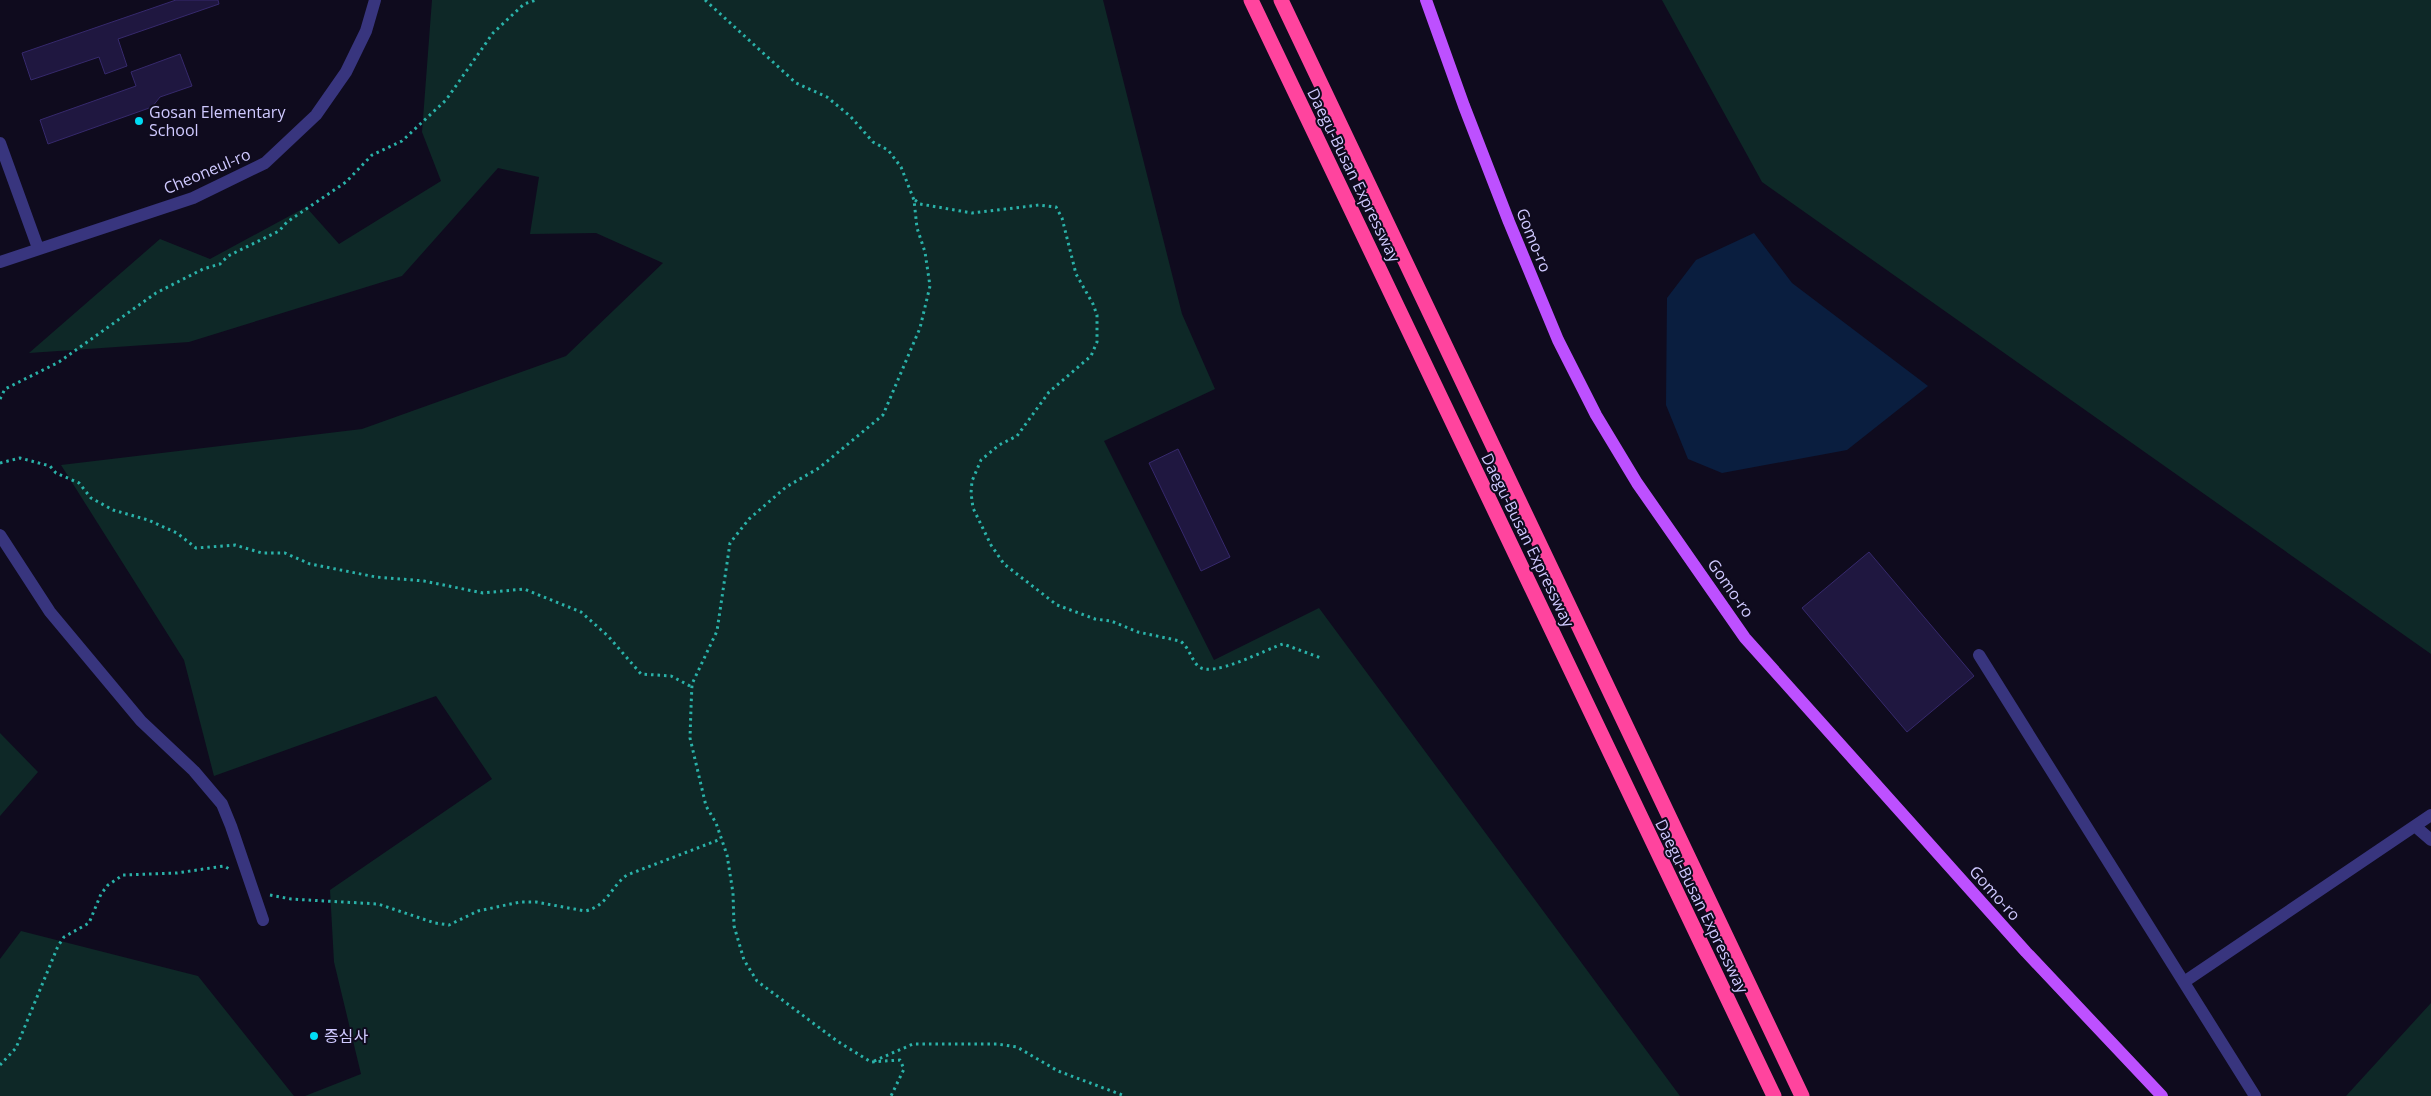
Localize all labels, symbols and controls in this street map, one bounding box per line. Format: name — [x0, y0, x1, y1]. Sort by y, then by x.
street label: Daegu-Busan Expressway — [1302, 84, 1406, 266]
place label: Gosan Elementary School — [149, 101, 286, 141]
marker: Gosan Elementary School — [133, 115, 145, 127]
street label: Cheoneul-ro — [160, 143, 254, 199]
street label: Gomo-ro — [1511, 205, 1557, 275]
street label: Daegu-Busan Expressway — [1476, 449, 1580, 631]
street label: Gomo-ro — [1703, 554, 1759, 622]
street label: Daegu-Busan Expressway — [1650, 815, 1754, 997]
street label: Gomo-ro — [1964, 861, 2026, 925]
place label: 증심사 — [324, 1025, 368, 1047]
marker: 증심사 — [308, 1030, 320, 1042]

